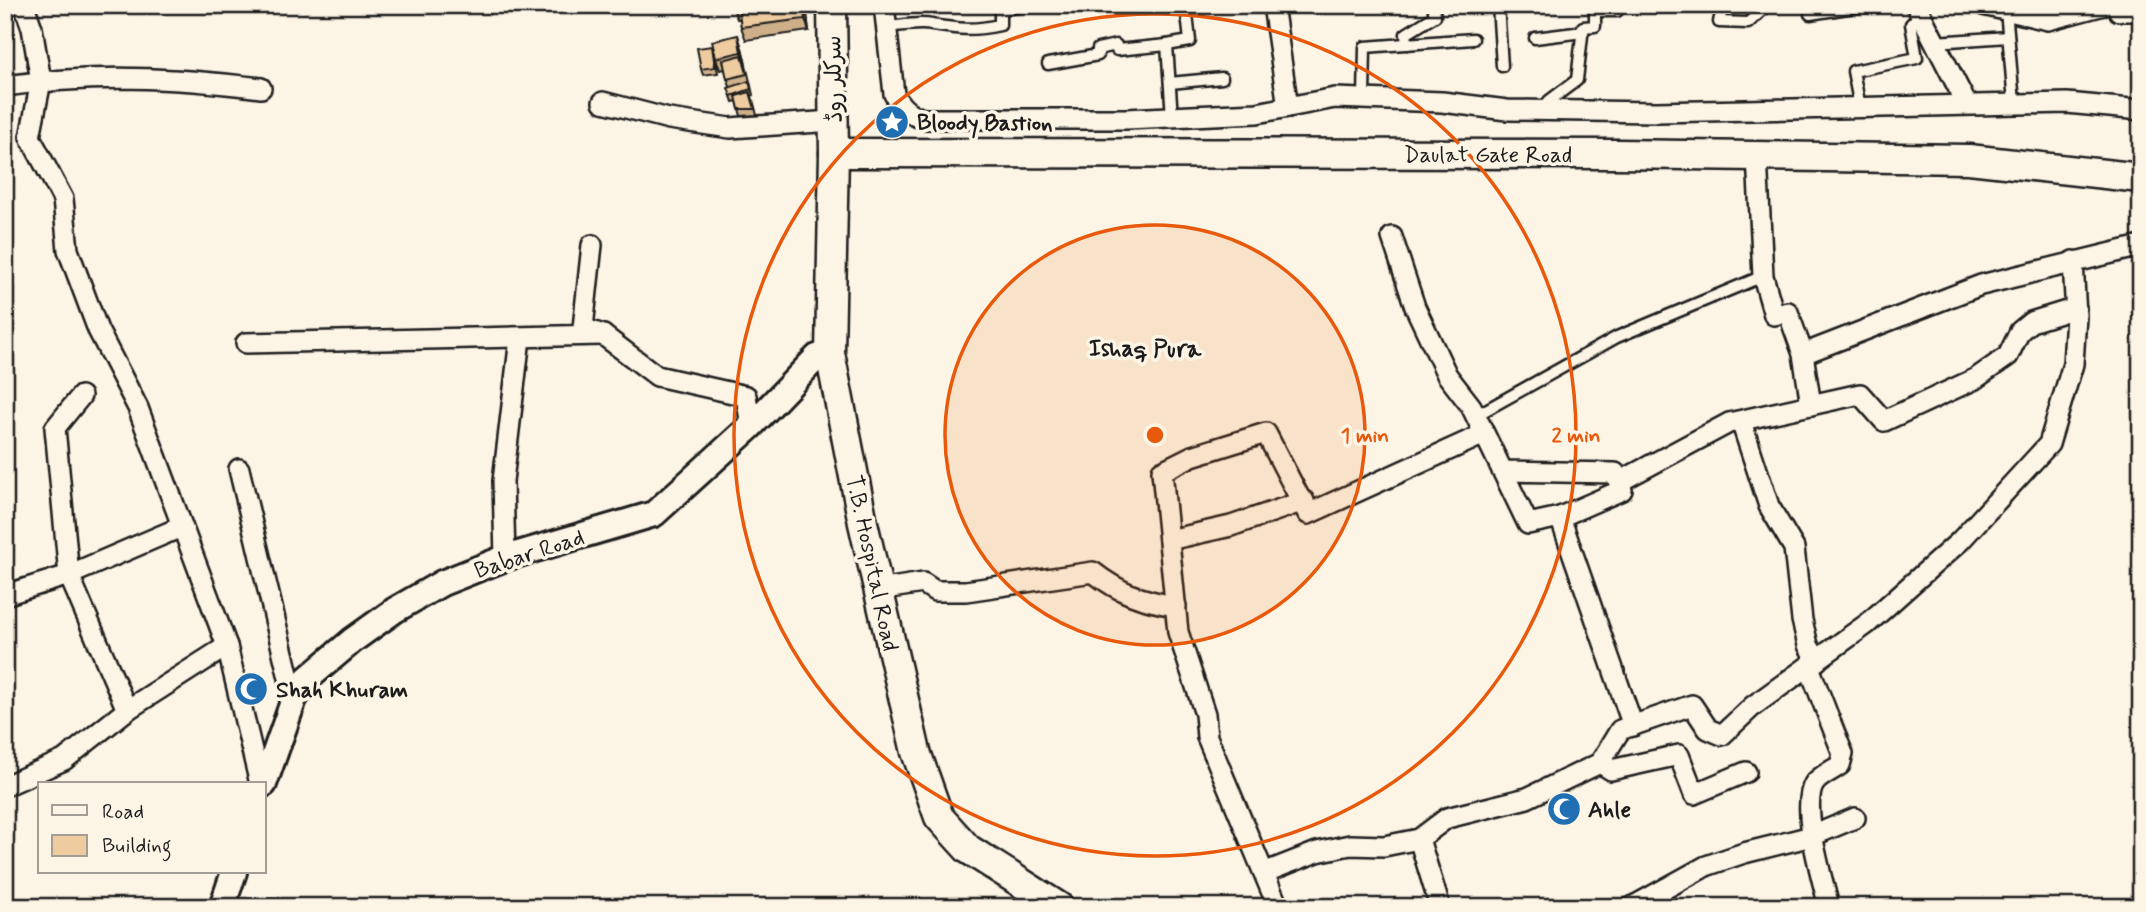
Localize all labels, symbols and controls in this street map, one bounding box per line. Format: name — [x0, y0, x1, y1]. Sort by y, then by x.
street label: سرکلر روڈ — [819, 35, 851, 123]
place icon: Bloody Bastion — [873, 103, 911, 141]
place label: Bloody Bastion — [917, 109, 1053, 139]
street label: Daulat Gate Road — [1404, 141, 1572, 171]
district label: Ishaq Pura — [1089, 334, 1202, 365]
text: 1 min — [1341, 422, 1389, 450]
text: 2 min — [1551, 422, 1601, 450]
centre of rings — [1143, 423, 1167, 447]
street label: T.B. Hospital Road — [838, 473, 904, 654]
street label: Babar Road — [471, 523, 588, 587]
mosque icon: Shah Khuram — [232, 670, 270, 708]
place label: Shah Khuram — [276, 676, 408, 706]
legend — [38, 782, 266, 874]
mosque icon: Ahle — [1545, 790, 1583, 828]
place label: Ahle — [1588, 796, 1631, 826]
text: Road — [102, 798, 144, 826]
text: Building — [102, 832, 172, 862]

